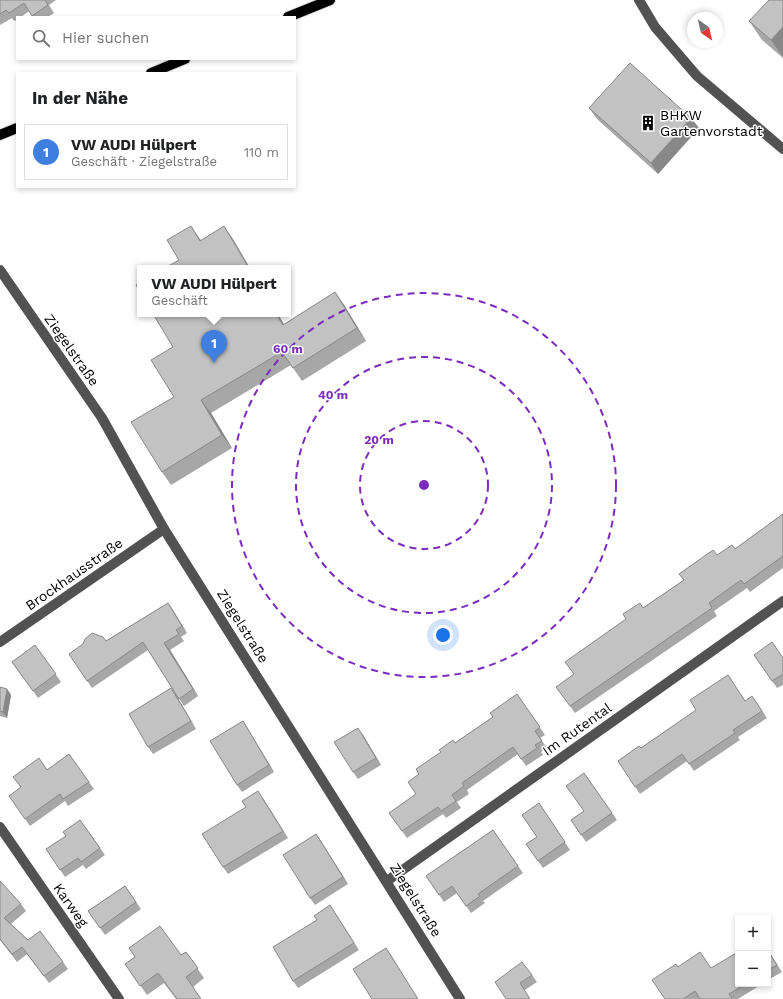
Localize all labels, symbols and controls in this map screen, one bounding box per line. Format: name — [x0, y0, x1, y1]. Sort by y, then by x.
north arrow — [687, 12, 723, 48]
search box — [16, 16, 296, 60]
icon: search — [30, 27, 52, 49]
text: Hier suchen — [62, 29, 149, 47]
text: In der Nähe — [32, 88, 128, 108]
place label: BHKW Gartenvorstadt — [660, 107, 763, 139]
building icon: BHKW Gartenvorstadt — [639, 114, 657, 132]
text: VW AUDI Hülpert — [71, 136, 196, 154]
text: 1 — [43, 145, 49, 160]
text: 110 m — [244, 145, 279, 160]
text: Geschäft · Ziegelstraße — [71, 154, 217, 169]
popup — [137, 265, 291, 317]
text: VW AUDI Hülpert — [151, 275, 277, 293]
text: Geschäft — [151, 293, 208, 308]
street label: Ziegelstraße — [41, 311, 103, 389]
pin: 1 — [201, 330, 227, 363]
text: 60 m — [273, 342, 303, 356]
text: 40 m — [318, 388, 348, 402]
text: 20 m — [364, 433, 394, 447]
centre of rings — [417, 478, 431, 492]
street label: Brockhausstraße — [22, 535, 126, 613]
street label: Ziegelstraße — [214, 586, 272, 666]
your location — [433, 625, 453, 645]
street label: Im Rutental — [539, 699, 615, 759]
street label: Ziegelstraße — [387, 860, 445, 940]
street label: Karweg — [50, 880, 92, 930]
map controls — [735, 915, 771, 987]
button: + — [735, 915, 771, 951]
button: − — [735, 951, 771, 987]

